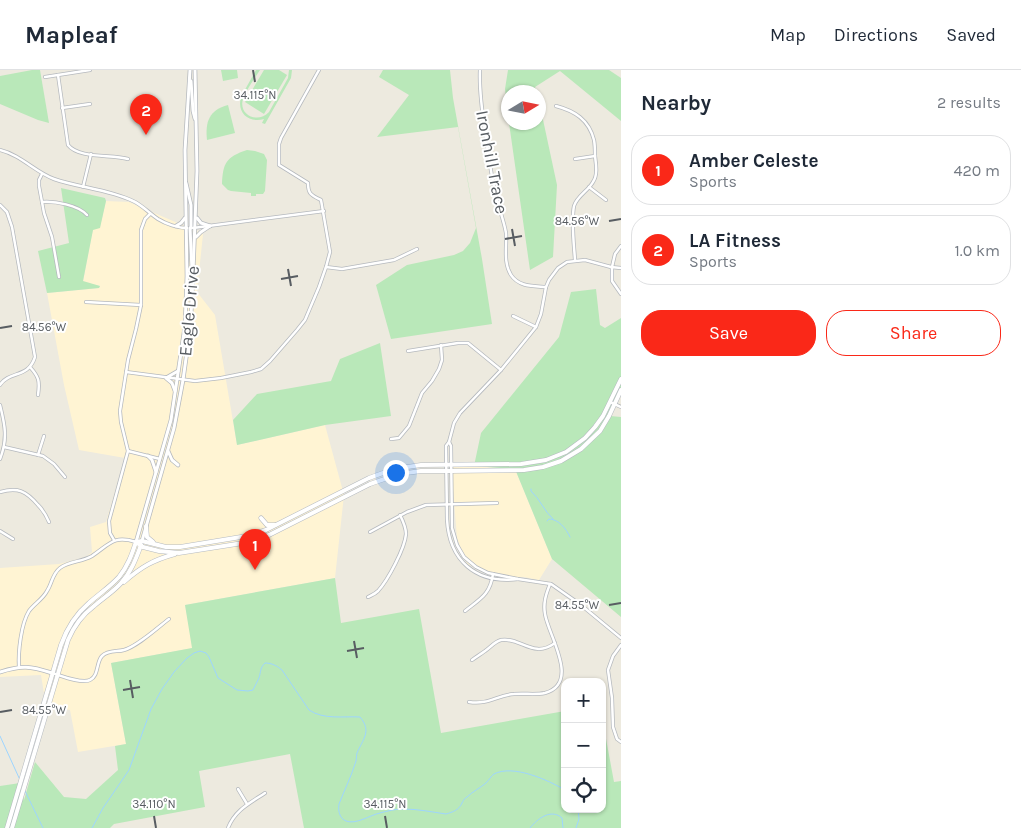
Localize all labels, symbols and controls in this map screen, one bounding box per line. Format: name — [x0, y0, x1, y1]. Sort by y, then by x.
text: Mapleaf — [25, 21, 118, 49]
text: Map — [770, 24, 806, 46]
text: Directions — [834, 24, 918, 46]
text: Saved — [946, 24, 996, 46]
north arrow — [501, 85, 546, 130]
text: 34.115°N — [234, 88, 276, 102]
text: Nearby — [641, 91, 711, 115]
text: 2 results — [937, 93, 1001, 112]
pin: 2 — [130, 94, 162, 135]
street label: Ironhill Trace — [471, 108, 513, 216]
text: Amber Celeste — [689, 150, 818, 172]
text: 1 — [655, 161, 661, 180]
text: 420 m — [954, 161, 1000, 180]
text: Sports — [689, 172, 737, 191]
text: 84.56°W — [555, 214, 600, 228]
text: LA Fitness — [689, 230, 781, 252]
text: 2 — [653, 241, 663, 260]
text: 1.0 km — [955, 241, 1000, 260]
text: Sports — [689, 252, 737, 271]
street label: Eagle Drive — [174, 265, 204, 357]
button: Save — [641, 310, 816, 356]
button: Share — [826, 310, 1001, 356]
text: 84.56°W — [22, 320, 67, 334]
your location — [383, 460, 409, 486]
pin: 1 — [239, 529, 271, 570]
text: 84.55°W — [555, 598, 600, 612]
map controls — [561, 678, 606, 813]
button: + — [561, 678, 606, 723]
text: 84.55°W — [22, 703, 67, 717]
button: − — [561, 723, 606, 768]
button: locate — [561, 768, 606, 813]
text: 34.110°N — [132, 797, 176, 811]
text: 34.115°N — [364, 797, 406, 811]

